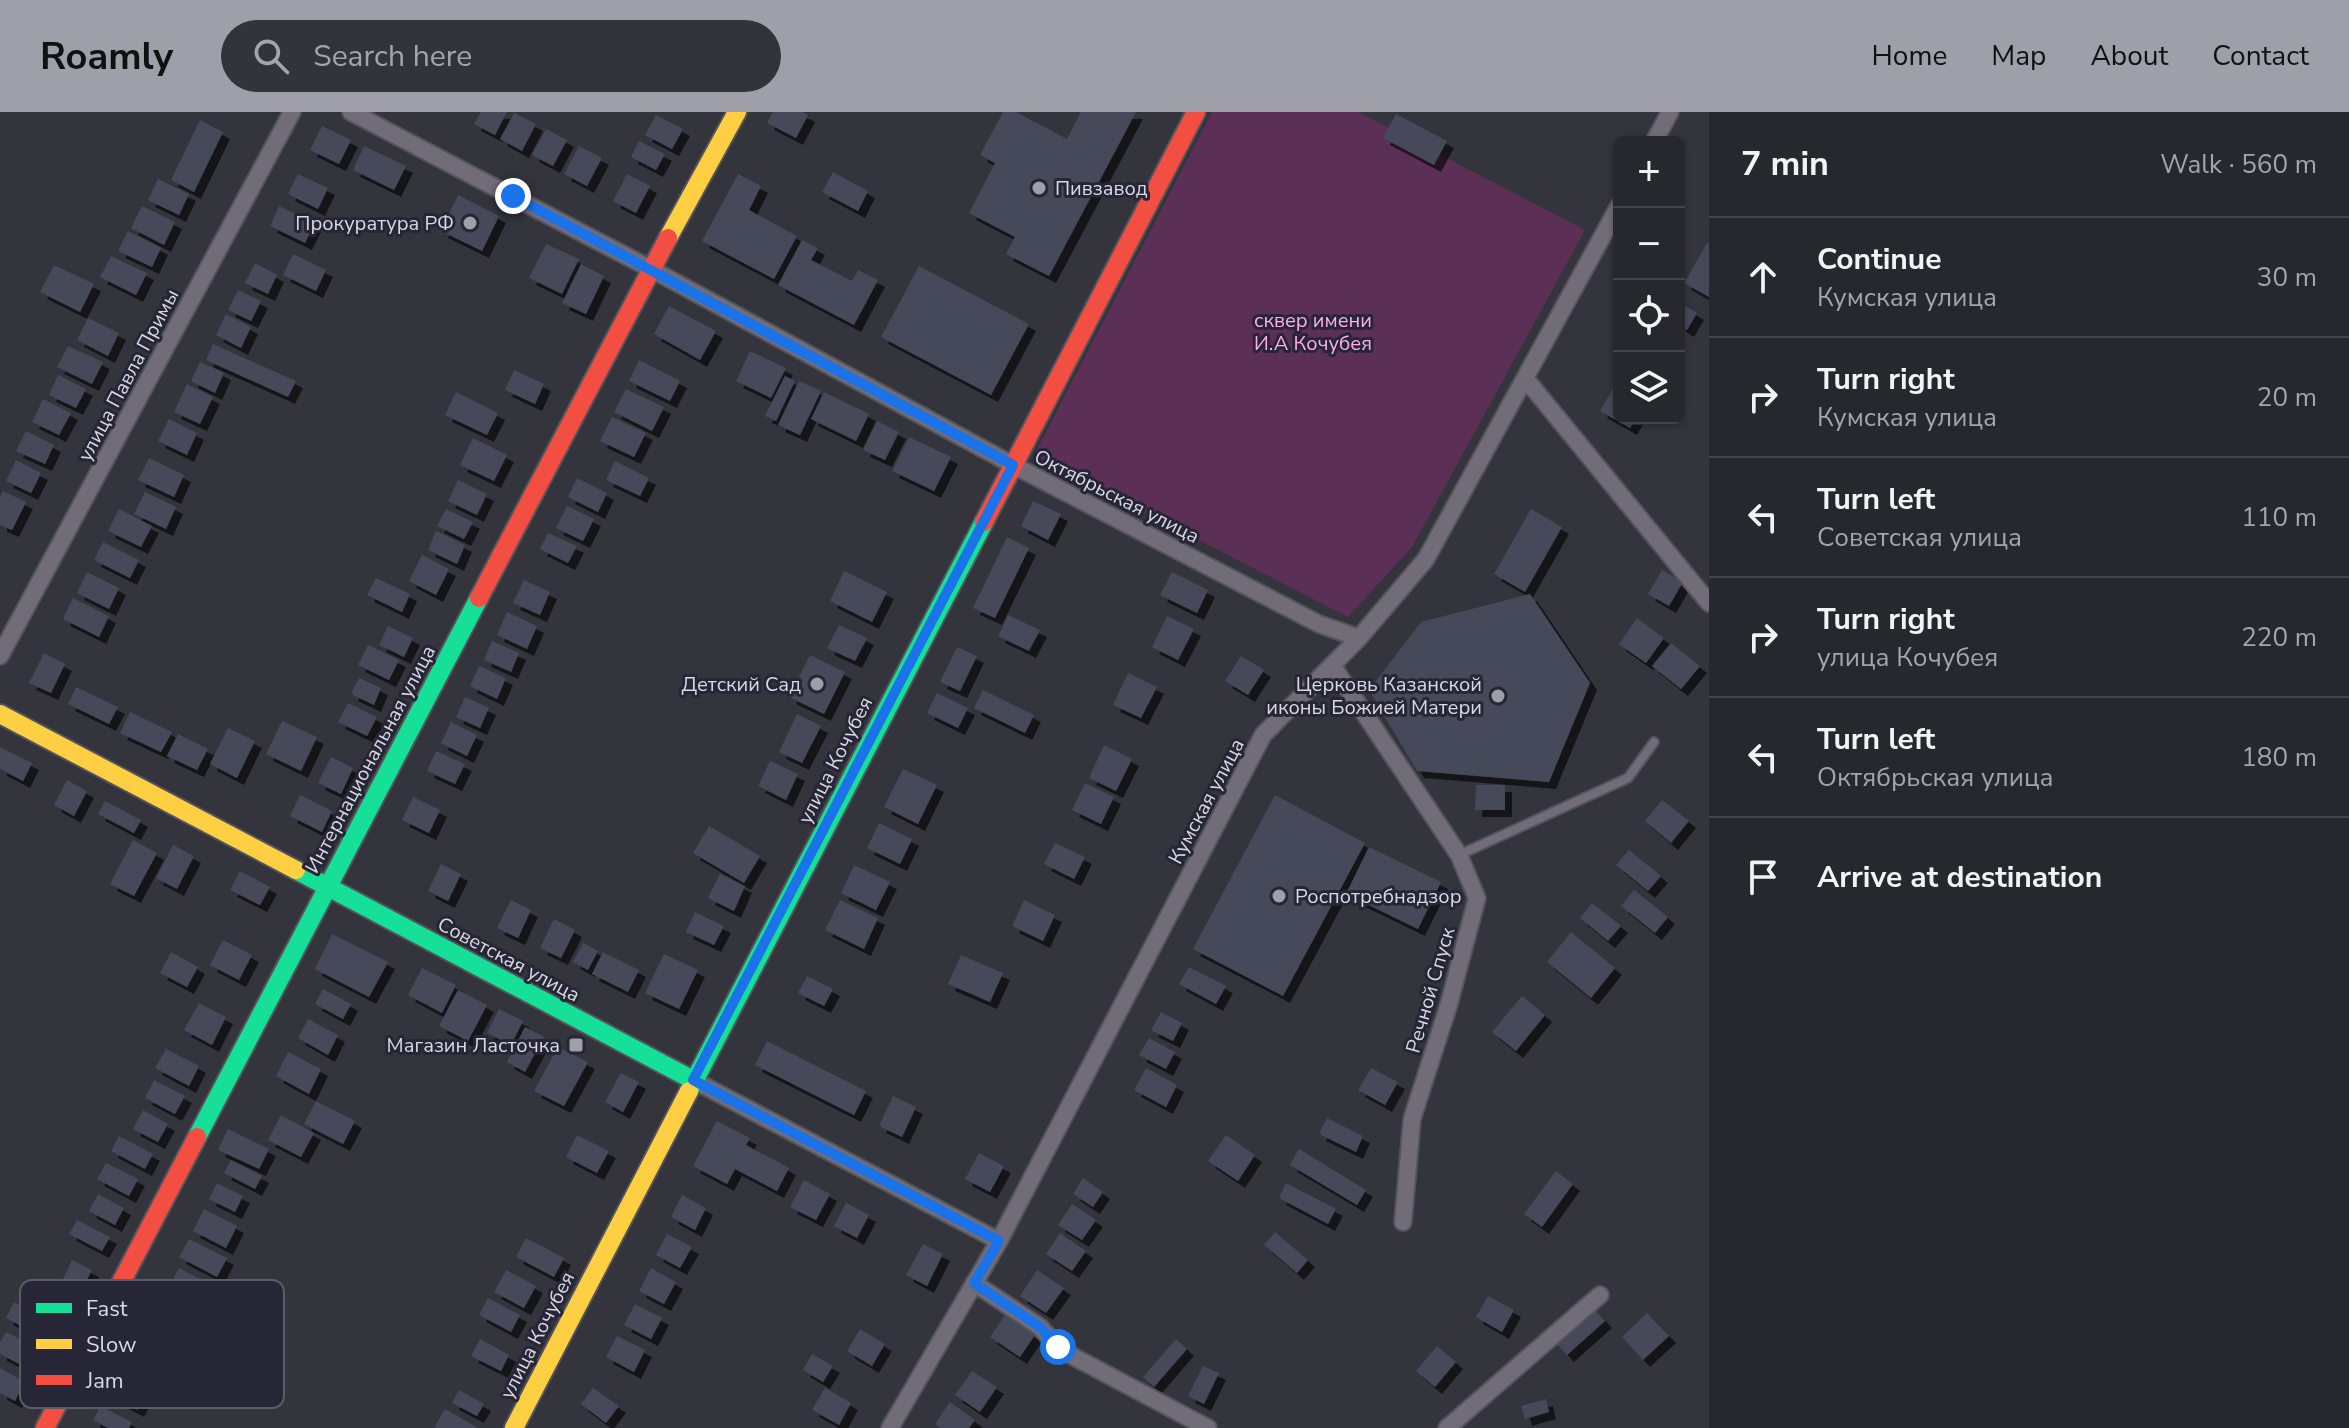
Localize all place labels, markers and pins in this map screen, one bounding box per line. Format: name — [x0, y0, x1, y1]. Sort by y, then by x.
place label: Пивзавод — [1055, 175, 1148, 202]
marker: Пивзавод — [1030, 179, 1048, 197]
place label: Прокуратура РФ — [295, 210, 454, 237]
marker: Прокуратура РФ — [461, 214, 479, 232]
place label: Детский Сад — [681, 671, 801, 698]
place label: Церковь Казанской иконы Божией Матери — [1266, 671, 1482, 721]
marker: Детский Сад — [808, 675, 826, 693]
marker: Церковь Казанской иконы Божией Матери — [1489, 687, 1507, 705]
place label: Роспотребнадзор — [1295, 883, 1462, 910]
marker: Роспотребнадзор — [1270, 887, 1288, 905]
place label: Магазин Ласточка — [387, 1032, 560, 1059]
marker: Магазин Ласточка — [567, 1036, 585, 1054]

